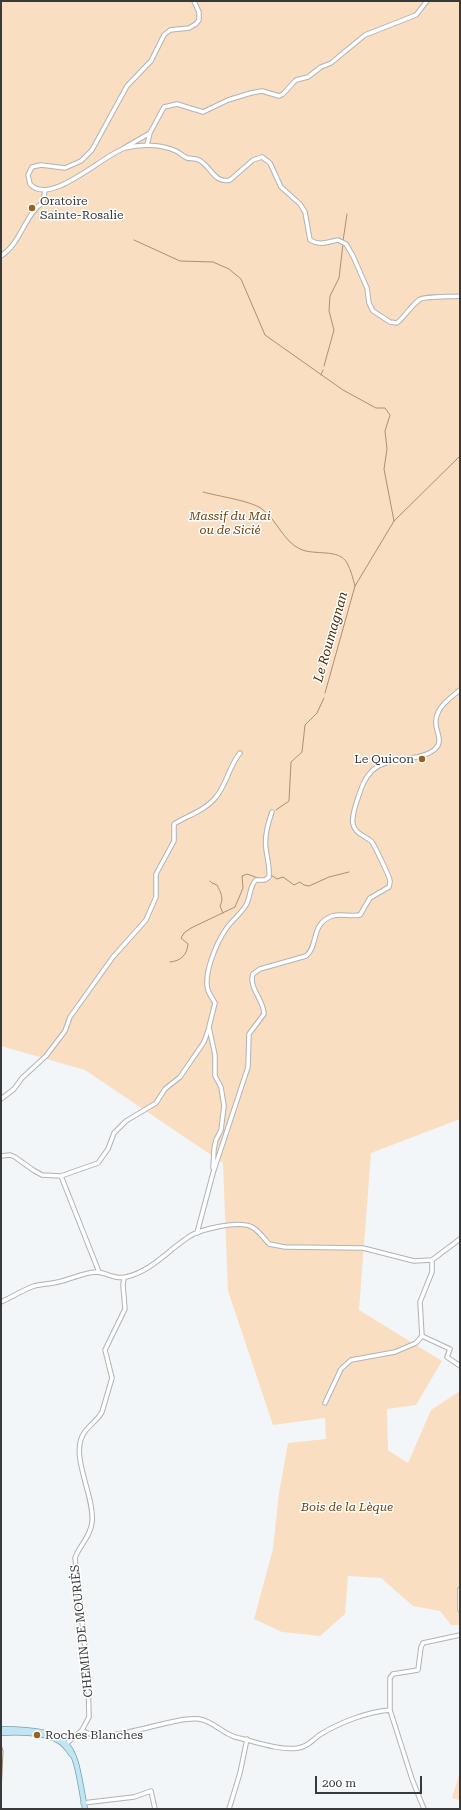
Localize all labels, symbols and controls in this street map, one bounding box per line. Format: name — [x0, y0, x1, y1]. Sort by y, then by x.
place label: Oratoire Sainte-Rosalie — [40, 194, 124, 222]
marker: Oratoire Sainte-Rosalie — [27, 203, 37, 213]
park label: Massif du Mai ou de Sicié — [189, 509, 271, 537]
water label: Le Roumagnan — [311, 590, 351, 684]
place label: Le Quicon — [354, 752, 414, 766]
marker: Le Quicon — [417, 754, 427, 764]
park label: Bois de la Lèque — [301, 1500, 393, 1514]
street label: CHEMIN DE MOURIÈS — [68, 1564, 96, 1698]
place label: Roches Blanches — [45, 1728, 143, 1742]
marker: Roches Blanches — [32, 1730, 42, 1740]
scale bar — [317, 1768, 424, 1794]
text: 200 m — [322, 1776, 356, 1790]

